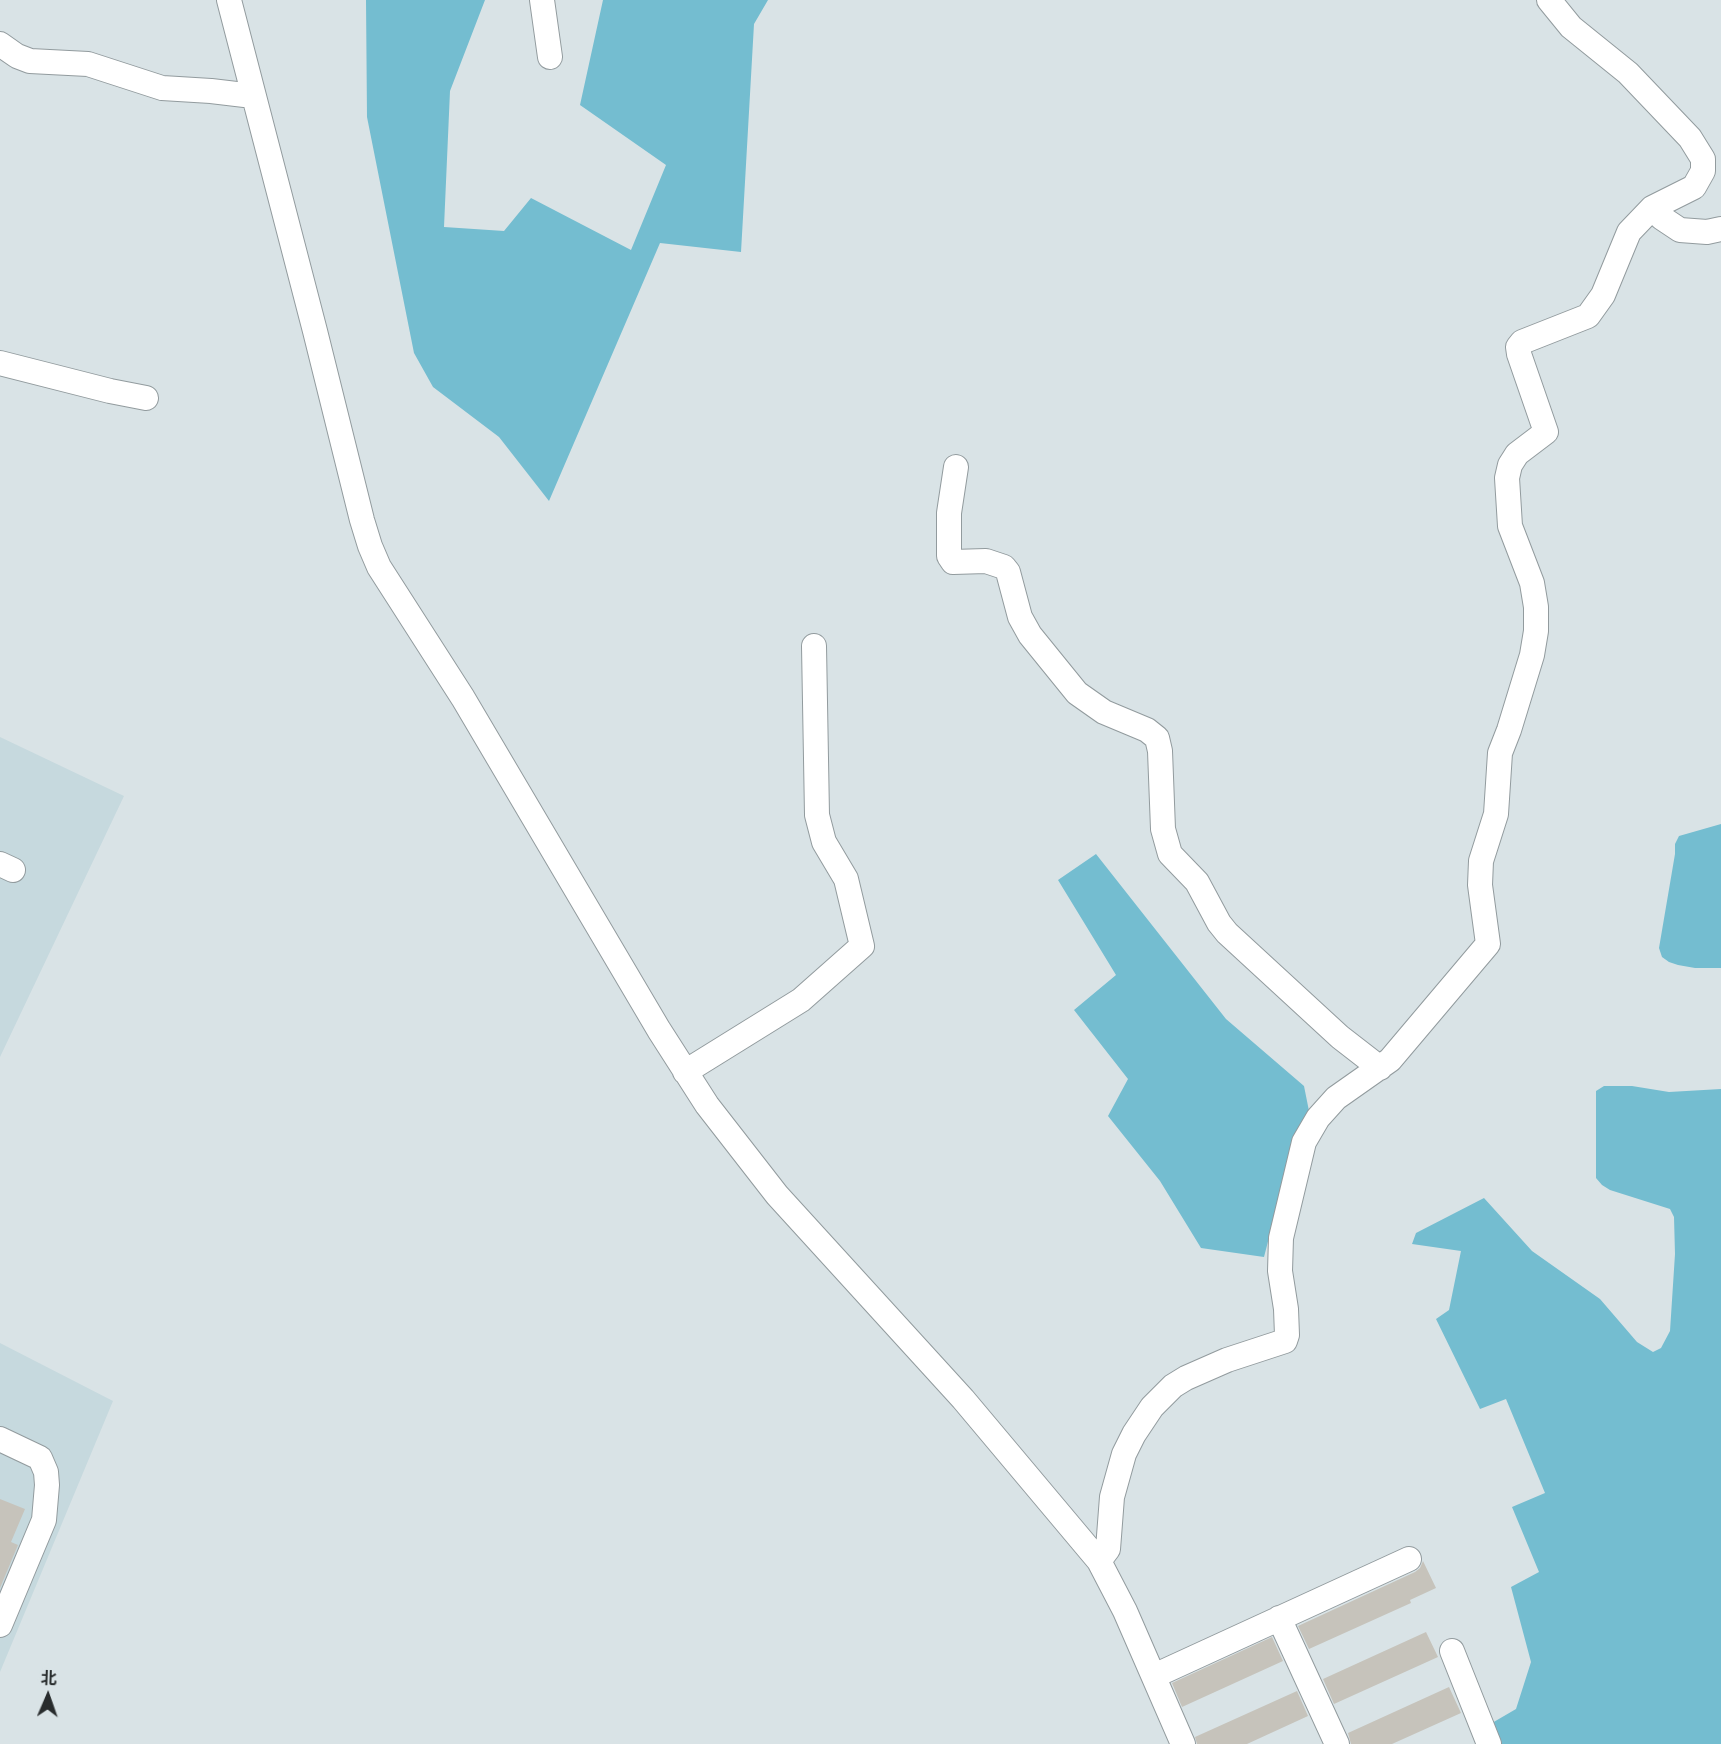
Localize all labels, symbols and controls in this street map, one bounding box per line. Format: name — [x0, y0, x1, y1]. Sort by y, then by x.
north arrow — [18, 1666, 78, 1726]
text: 北 — [40, 1667, 57, 1689]

